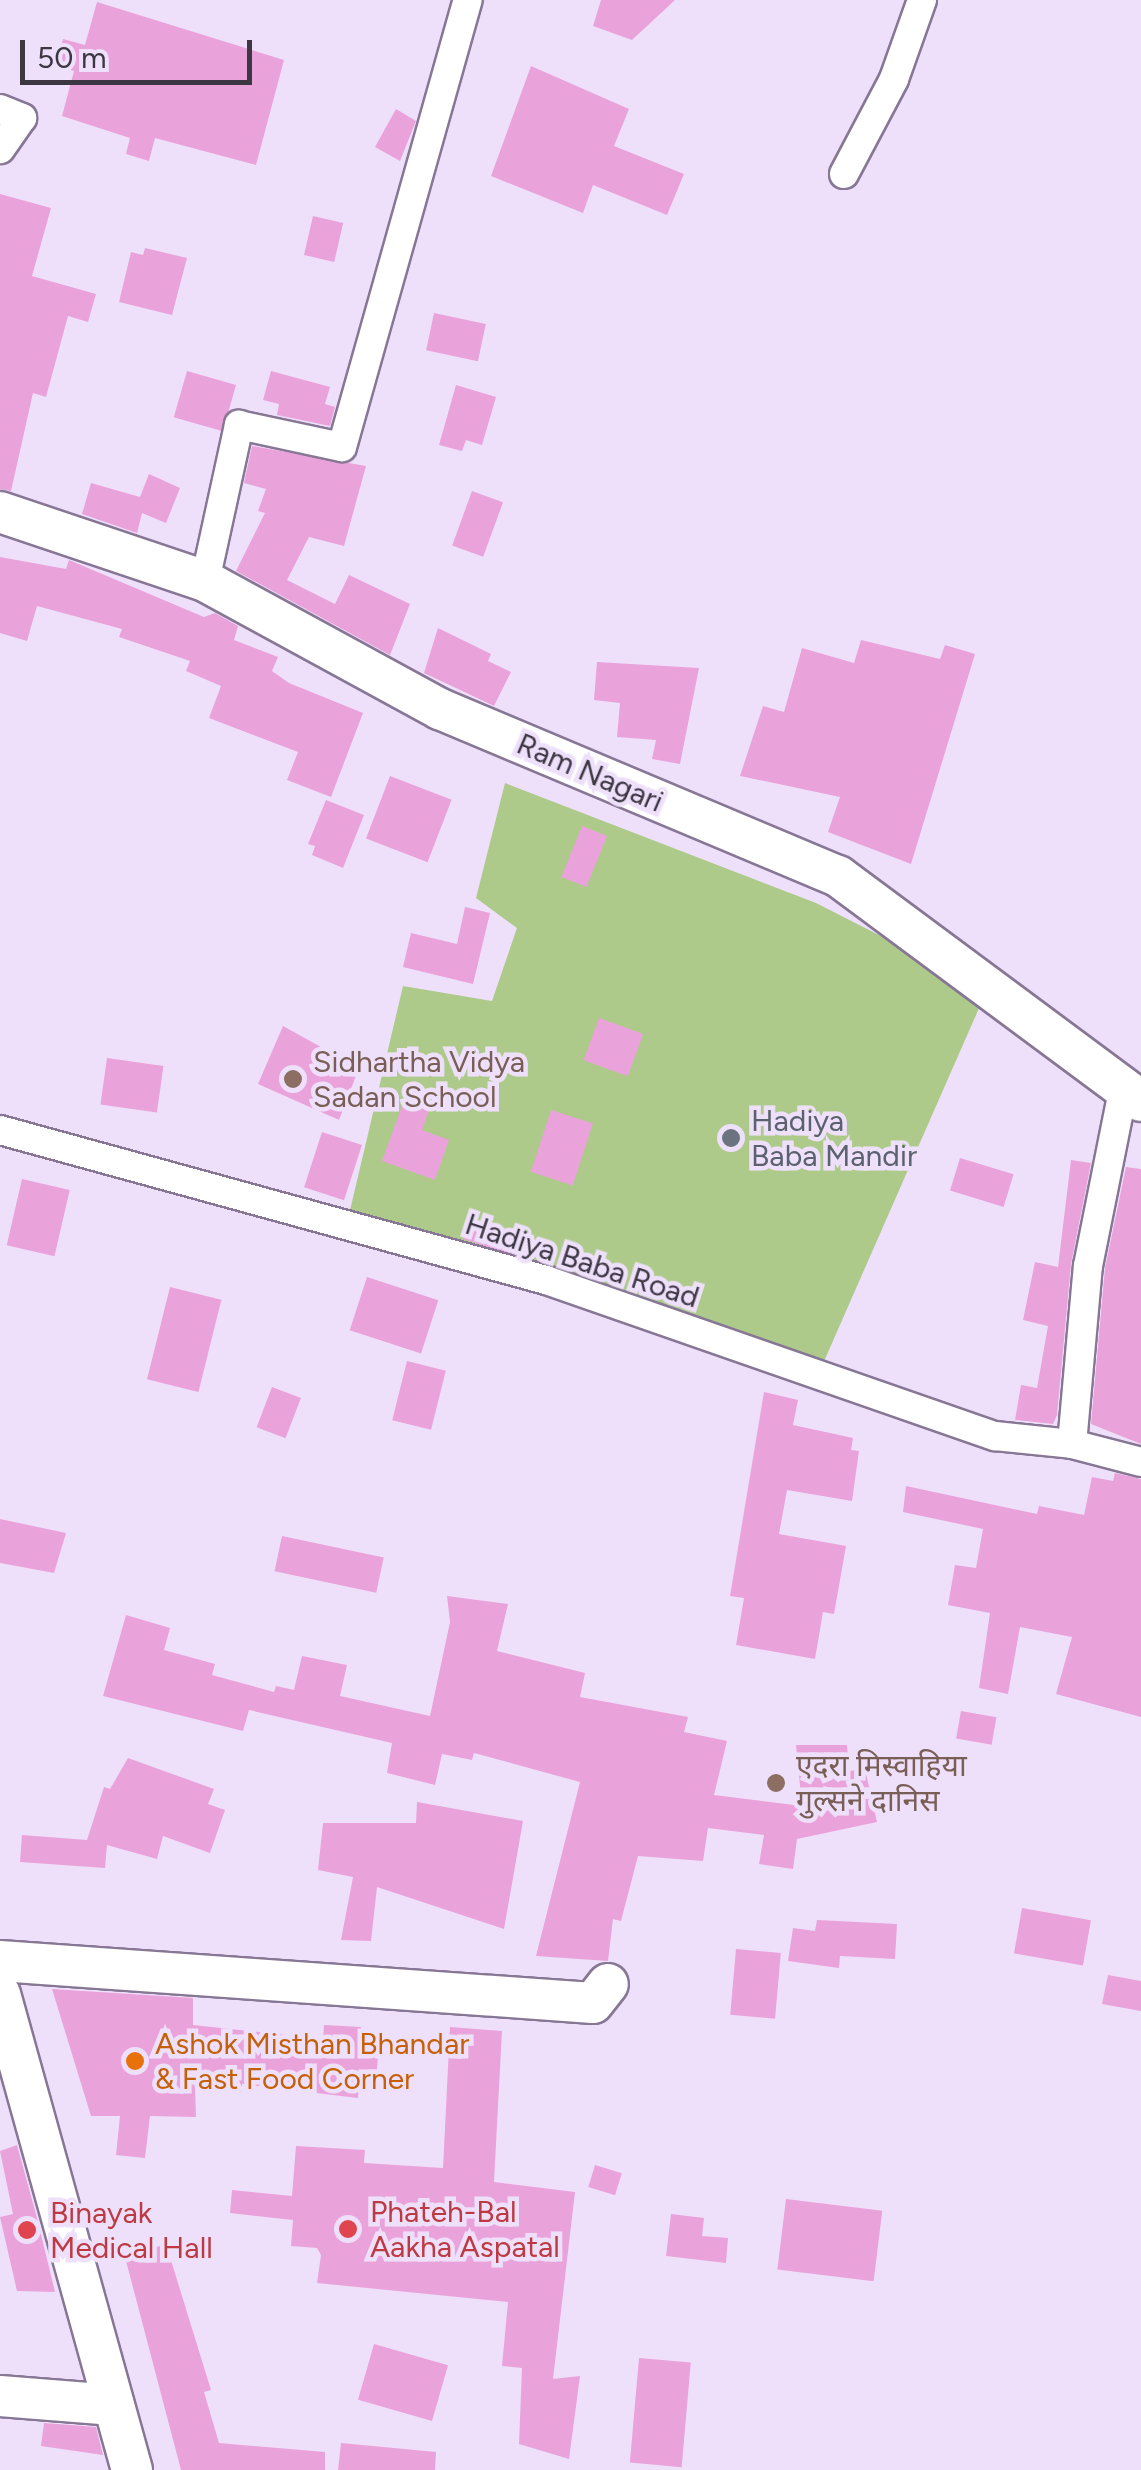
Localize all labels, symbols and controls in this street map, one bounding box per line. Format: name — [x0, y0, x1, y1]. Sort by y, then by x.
scale bar — [25, 20, 258, 82]
text: 50 m — [37, 39, 106, 76]
street label: Ram Nagari — [511, 726, 669, 820]
place label: Sidhartha Vidya Sadan School — [313, 1044, 525, 1114]
marker: Sidhartha Vidya Sadan School — [282, 1068, 304, 1090]
place label: Hadiya Baba Mandir — [751, 1103, 917, 1174]
marker: Hadiya Baba Mandir — [720, 1127, 742, 1149]
street label: Hadiya Baba Road — [461, 1206, 703, 1316]
place label: एदरा मिस्वाहिया गुल्सने दानिस — [796, 1748, 967, 1818]
marker: एदरा मिस्वाहिया गुल्सने दानिस — [765, 1772, 787, 1794]
place label: Ashok Misthan Bhandar & Fast Food Corner — [155, 2026, 469, 2096]
marker: Ashok Misthan Bhandar & Fast Food Corner — [124, 2050, 146, 2072]
place label: Phateh-Bal Aakha Aspatal — [370, 2194, 560, 2264]
place label: Binayak Medical Hall — [50, 2195, 213, 2266]
marker: Phateh-Bal Aakha Aspatal — [335, 2216, 361, 2242]
marker: Binayak Medical Hall — [14, 2217, 40, 2243]

